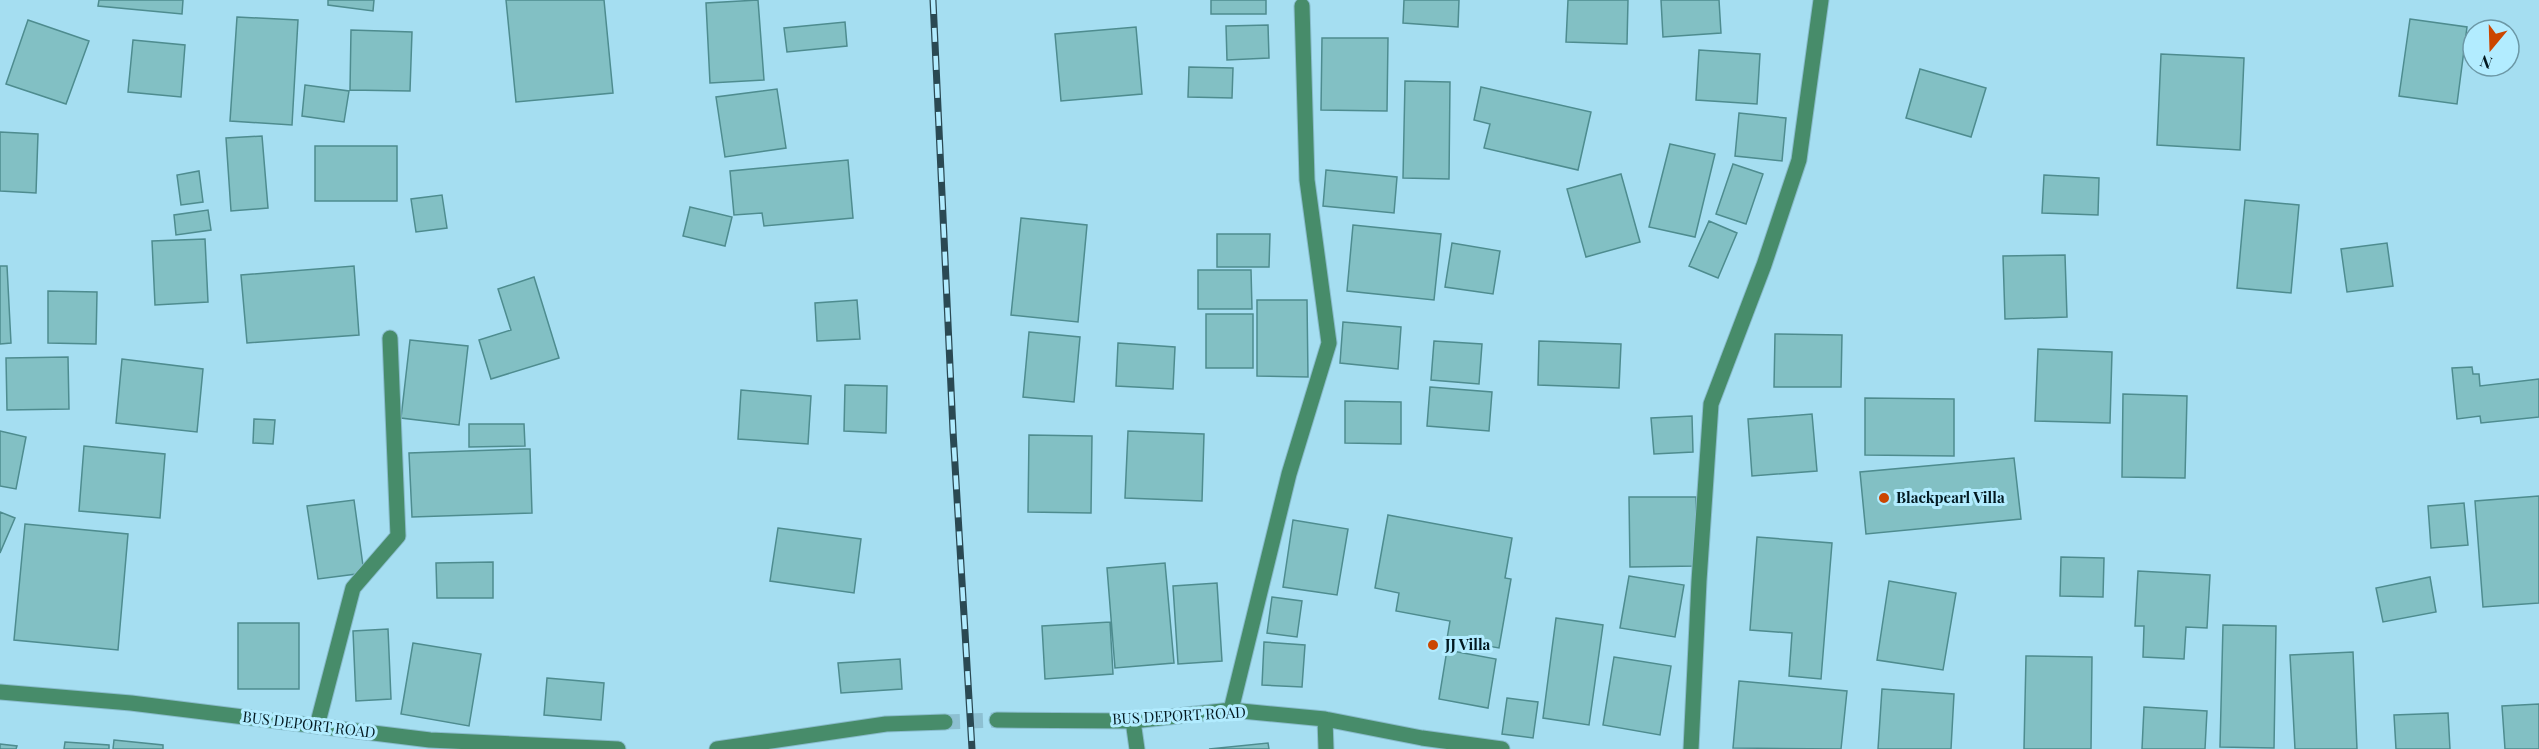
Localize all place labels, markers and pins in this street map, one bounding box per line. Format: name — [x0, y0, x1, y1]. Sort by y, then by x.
place label: Blackpearl Villa — [1896, 487, 2005, 507]
marker: Blackpearl Villa — [1877, 491, 1891, 505]
place label: JJ Villa — [1444, 634, 1491, 654]
marker: JJ Villa — [1426, 638, 1440, 652]

